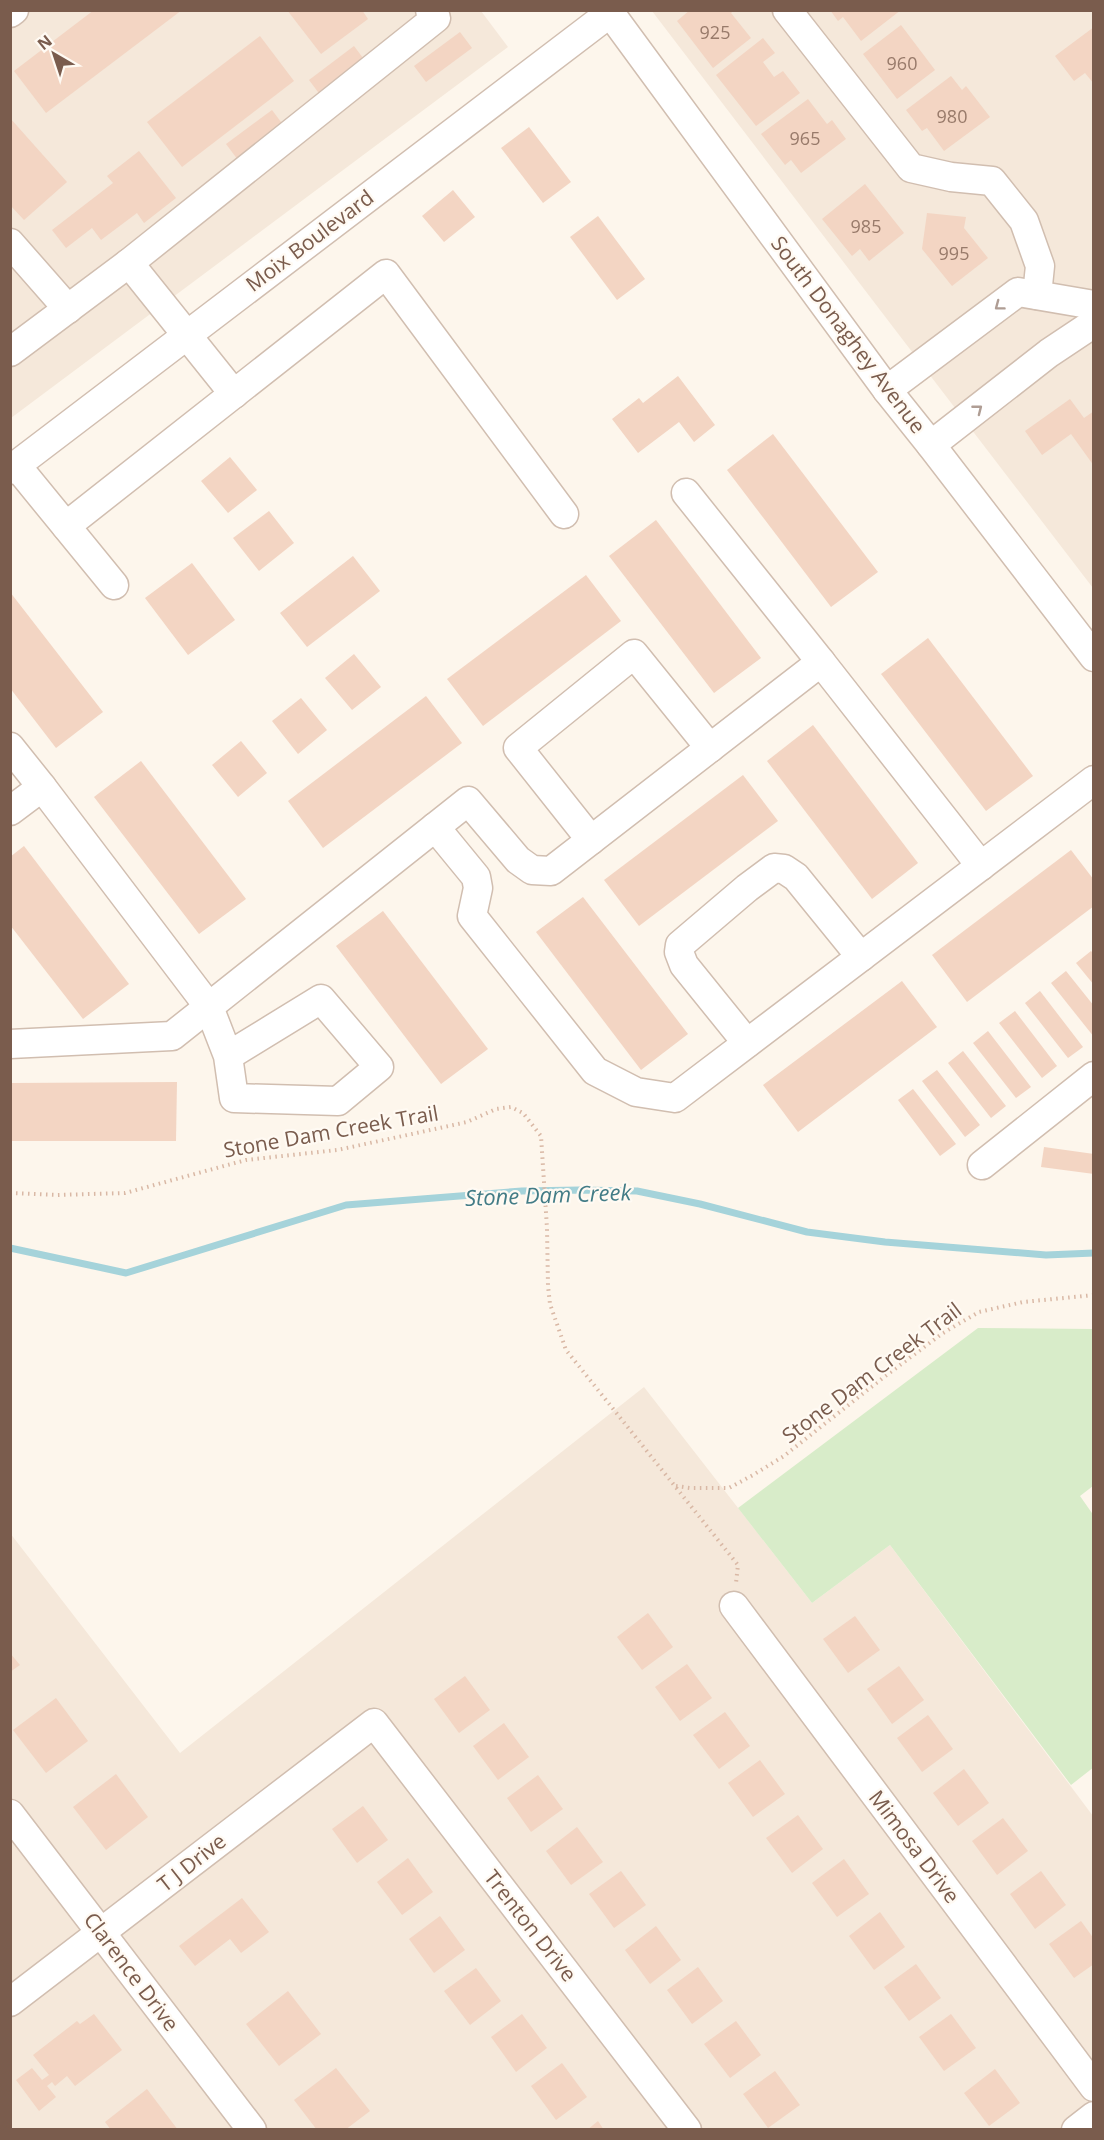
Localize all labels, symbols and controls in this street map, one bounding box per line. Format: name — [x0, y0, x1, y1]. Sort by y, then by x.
house number: 925 — [700, 20, 730, 44]
north arrow — [24, 24, 84, 84]
text: N — [33, 30, 57, 55]
house number: 960 — [887, 51, 917, 75]
house number: 980 — [937, 104, 967, 128]
house number: 965 — [790, 126, 820, 150]
street label: Moix Boulevard — [240, 183, 379, 297]
house number: 985 — [851, 214, 881, 238]
street label: South Donaghey Avenue — [765, 230, 932, 439]
house number: 995 — [939, 241, 969, 265]
one-way arrow — [995, 299, 1006, 310]
one-way arrow — [971, 405, 982, 416]
street label: Stone Dam Creek Trail — [221, 1098, 441, 1164]
water label: Stone Dam Creek — [464, 1176, 633, 1212]
street label: Stone Dam Creek Trail — [776, 1295, 967, 1449]
street label: Mimosa Drive — [863, 1784, 967, 1909]
street label: T J Drive — [151, 1827, 231, 1898]
street label: Trenton Drive — [478, 1864, 583, 1987]
street label: Clarence Drive — [78, 1906, 186, 2037]

